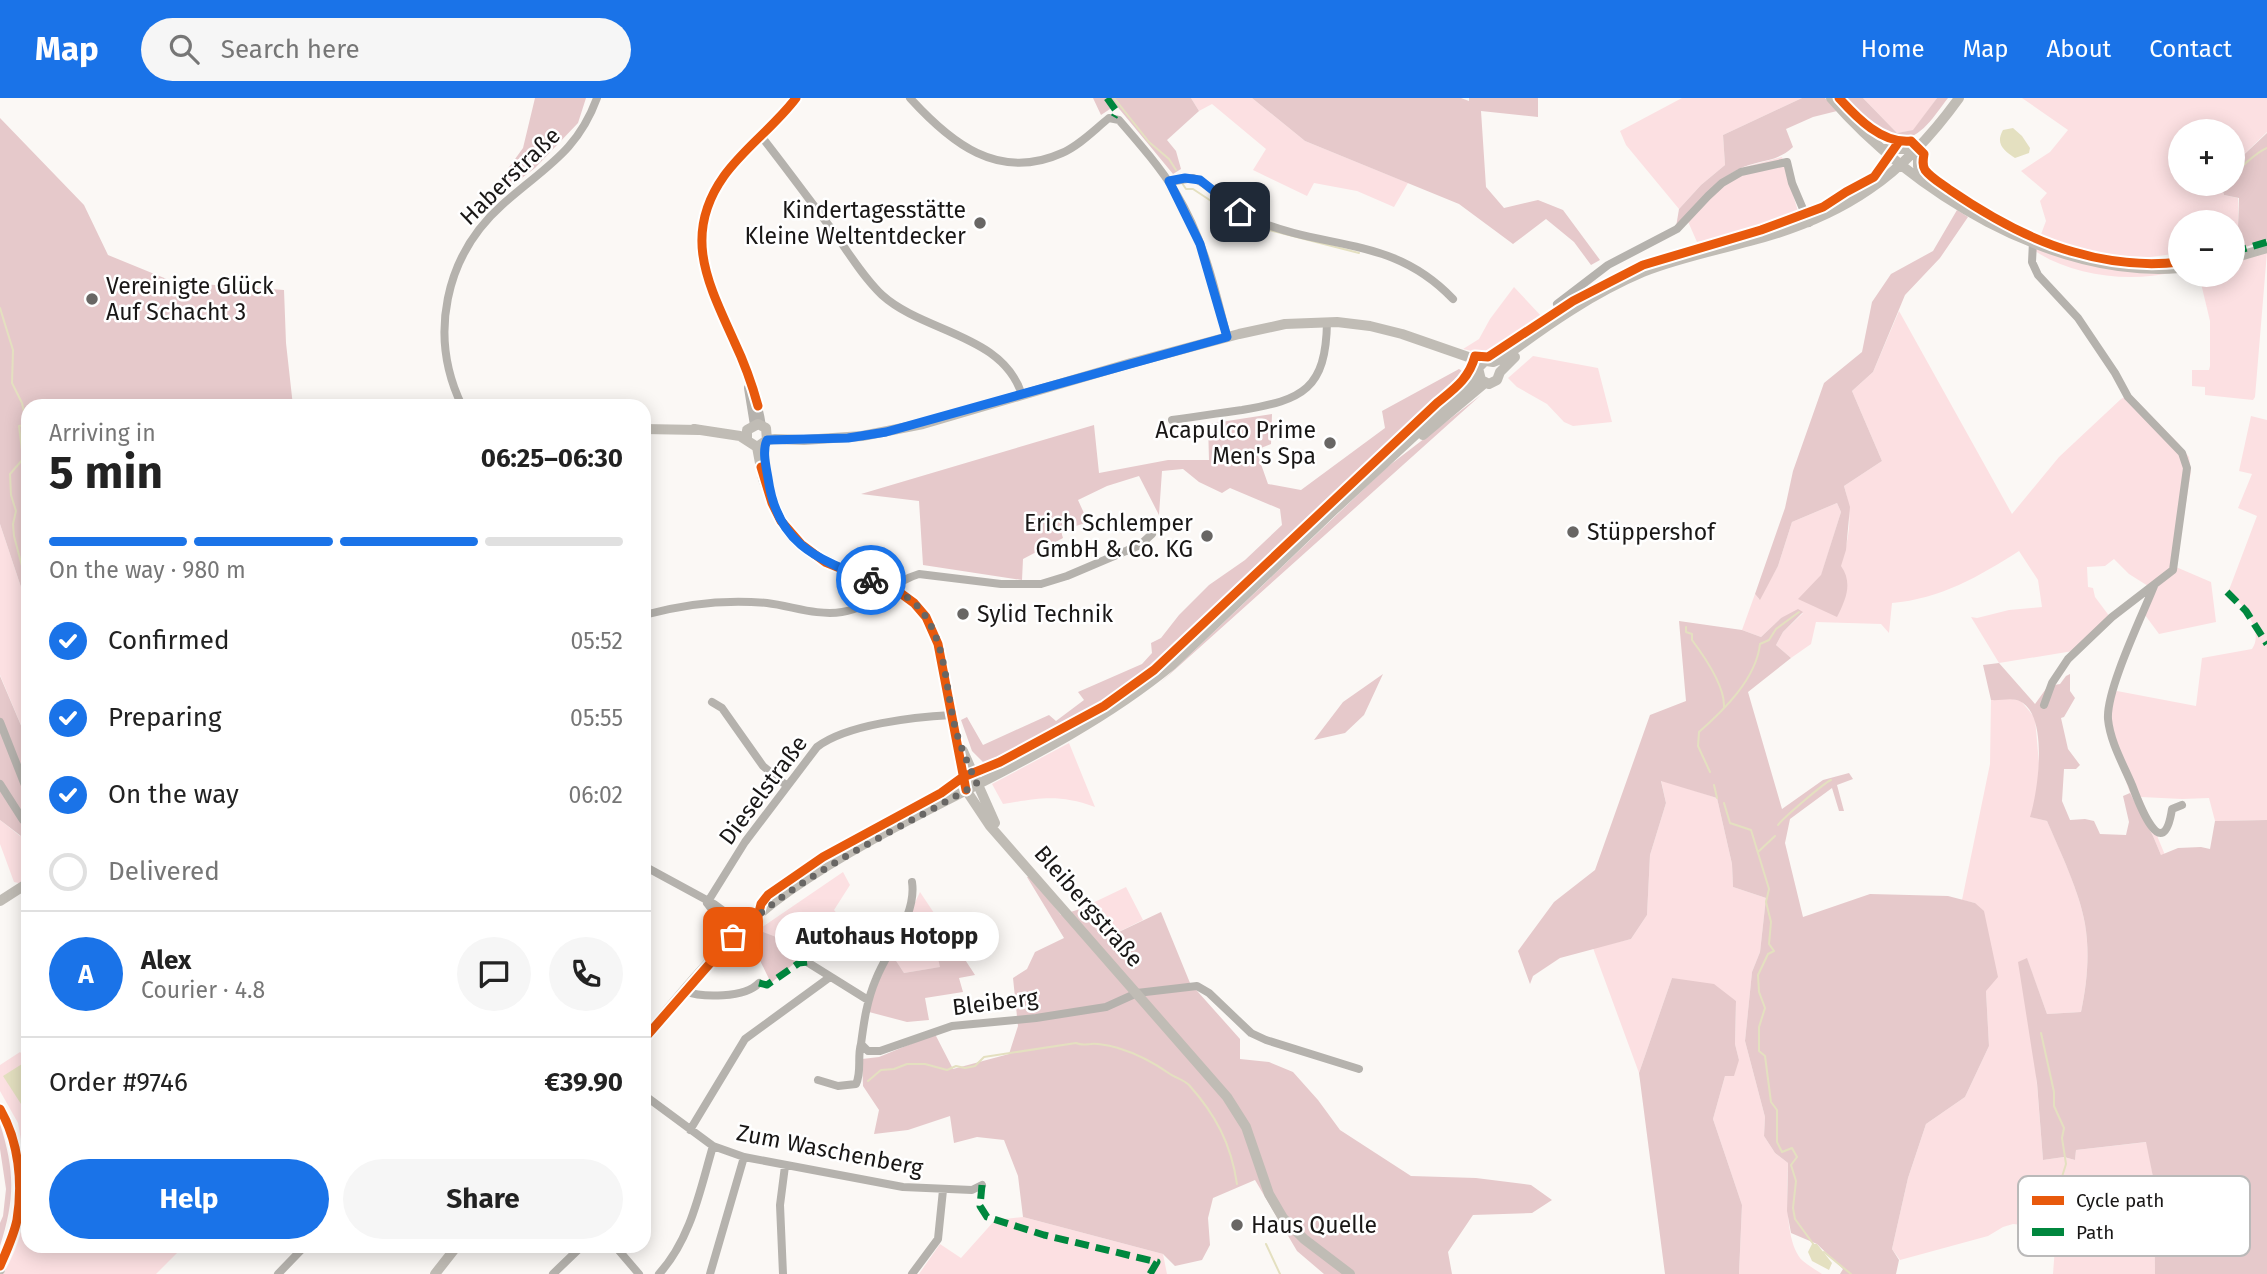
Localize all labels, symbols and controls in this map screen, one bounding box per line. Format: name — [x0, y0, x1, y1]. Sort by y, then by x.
search box — [141, 18, 631, 81]
text: Map — [35, 29, 99, 69]
icon: search — [165, 30, 203, 68]
text: Search here — [221, 34, 360, 65]
text: Home — [1861, 35, 1925, 63]
text: Map — [1963, 35, 2009, 63]
text: About — [2047, 35, 2111, 63]
text: Contact — [2149, 35, 2232, 63]
map controls — [2168, 119, 2245, 287]
button: + — [2168, 119, 2245, 196]
street label: Haberstraße — [454, 121, 566, 231]
pin — [1210, 182, 1270, 242]
icon: home — [1221, 193, 1259, 231]
place label: Kindertagesstätte Kleine Weltentdecker — [744, 196, 966, 250]
button: − — [2168, 210, 2245, 287]
marker: Kindertagesstätte Kleine Weltentdecker — [972, 215, 988, 231]
place label: Vereinigte Glück Auf Schacht 3 — [106, 272, 274, 326]
marker: Vereinigte Glück Auf Schacht 3 — [84, 291, 100, 307]
place label: Acapulco Prime Men's Spa — [1155, 416, 1316, 470]
text: Arriving in — [49, 419, 156, 447]
marker: Acapulco Prime Men's Spa — [1322, 435, 1338, 451]
text: 06:25–06:30 — [481, 443, 623, 474]
text: 5 min — [49, 445, 163, 500]
place label: Erich Schlemper GmbH & Co. KG — [1024, 509, 1193, 563]
place label: Stüppershof — [1587, 518, 1717, 546]
marker: Stüppershof — [1565, 524, 1581, 540]
marker: Erich Schlemper GmbH & Co. KG — [1199, 528, 1215, 544]
courier — [836, 545, 906, 615]
text: On the way · 980 m — [49, 556, 246, 584]
icon: bike — [852, 561, 890, 599]
place label: Sylid Technik — [977, 600, 1113, 628]
marker: Sylid Technik — [955, 606, 971, 622]
icon: check — [49, 622, 87, 660]
text: Confirmed — [108, 625, 229, 656]
text: 05:52 — [570, 627, 623, 655]
icon: check — [49, 699, 87, 737]
text: Preparing — [108, 702, 221, 733]
text: 05:55 — [570, 704, 623, 732]
street label: Dieselstraße — [713, 730, 813, 850]
icon: check — [49, 776, 87, 814]
text: On the way — [108, 779, 239, 810]
text: 06:02 — [568, 781, 623, 809]
street label: Bleibergstraße — [1029, 839, 1149, 973]
text: Delivered — [108, 856, 220, 887]
pin — [703, 907, 763, 967]
callout: Autohaus Hotopp — [775, 912, 999, 962]
icon: bag — [714, 918, 752, 956]
text: Autohaus Hotopp — [796, 922, 978, 950]
button: chat — [457, 937, 531, 1011]
button: phone — [549, 937, 623, 1011]
text: Alex — [141, 945, 191, 976]
text: A — [78, 959, 94, 990]
text: Courier · 4.8 — [141, 976, 265, 1004]
street label: Bleiberg — [950, 983, 1040, 1021]
text: Order #9746 — [49, 1067, 188, 1098]
text: €39.90 — [544, 1067, 623, 1098]
street label: Zum Waschenberg — [734, 1118, 926, 1182]
button: Help — [49, 1159, 329, 1239]
button: Share — [343, 1159, 623, 1239]
legend — [2018, 1176, 2250, 1256]
text: Cycle path — [2076, 1189, 2164, 1212]
place label: Haus Quelle — [1251, 1211, 1377, 1239]
marker: Haus Quelle — [1229, 1217, 1245, 1233]
text: Path — [2076, 1221, 2114, 1244]

